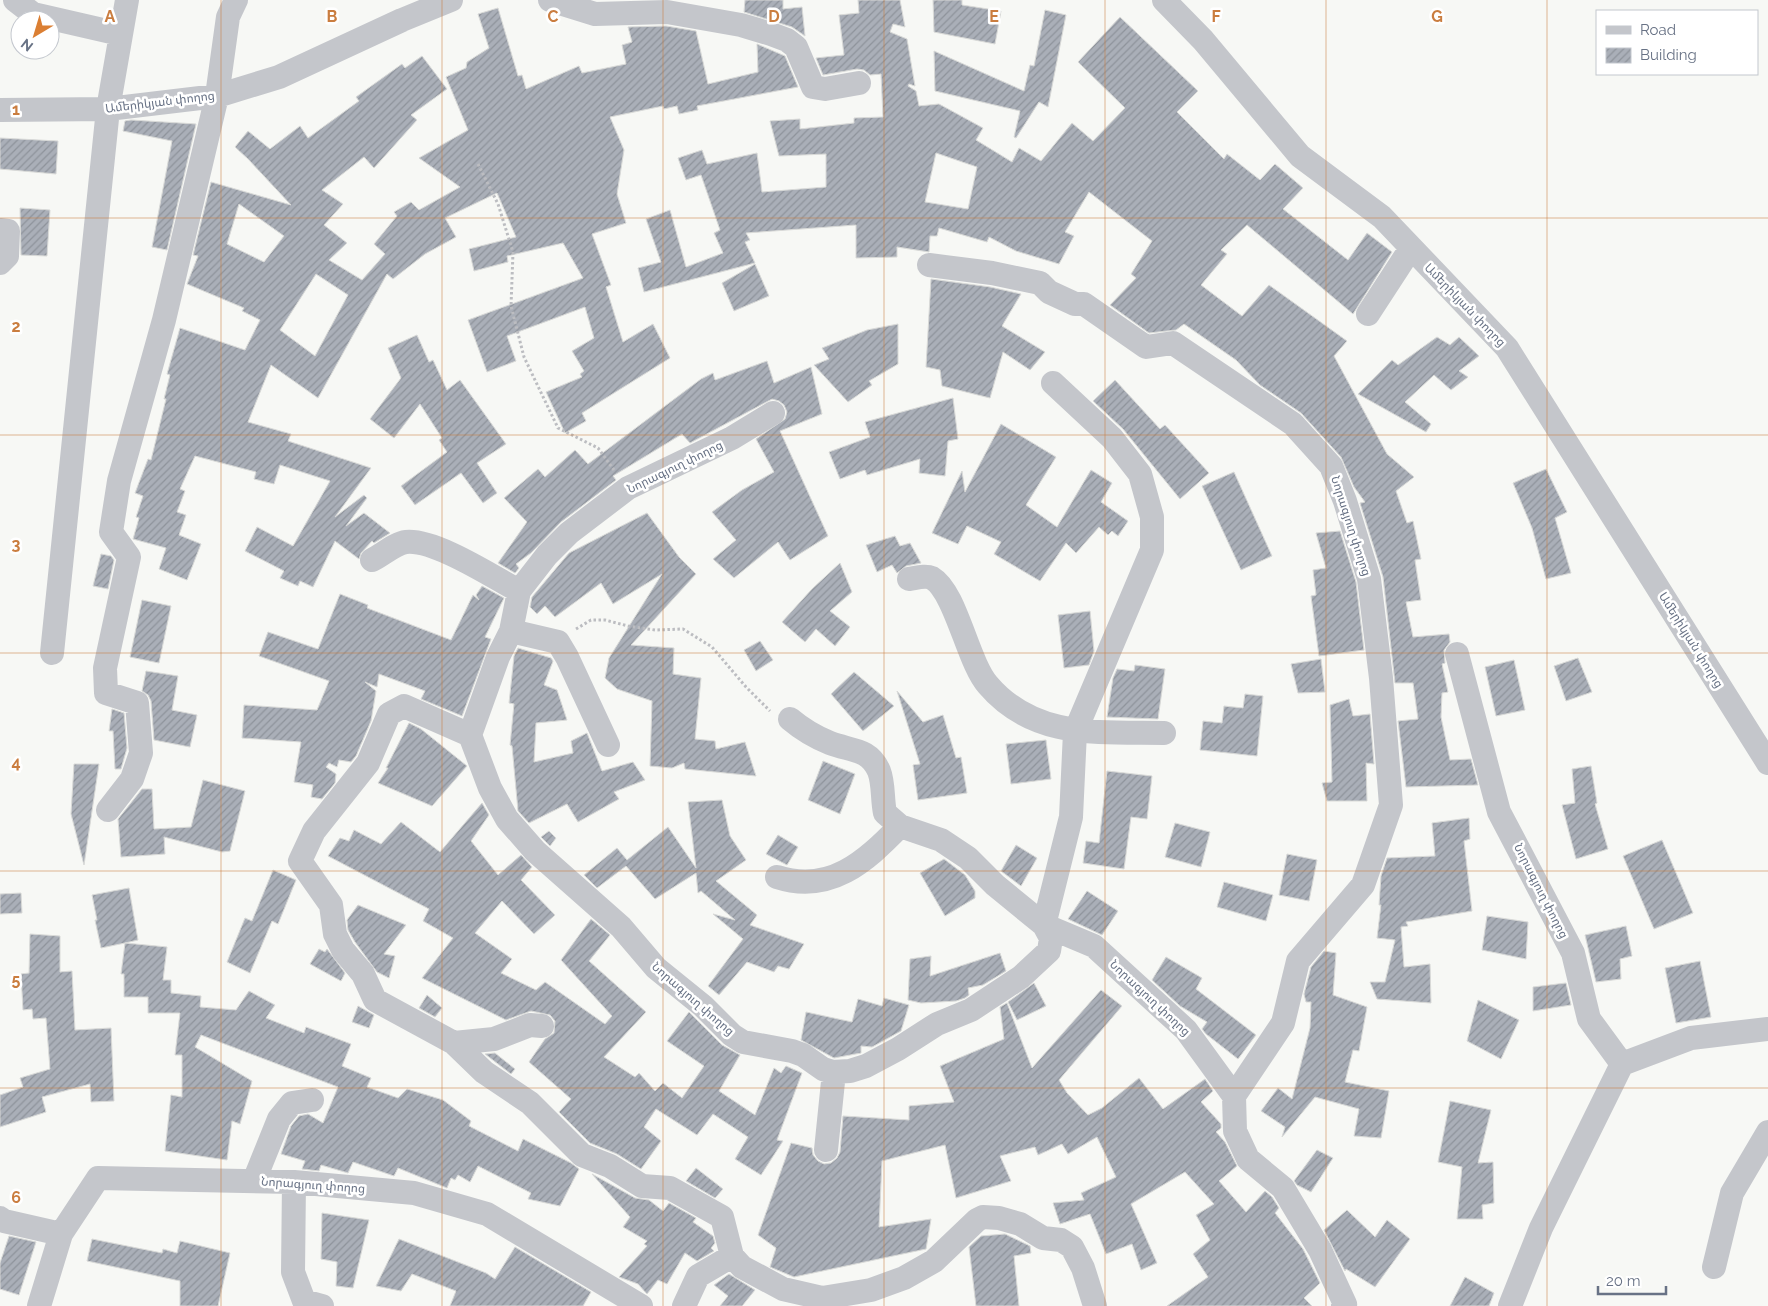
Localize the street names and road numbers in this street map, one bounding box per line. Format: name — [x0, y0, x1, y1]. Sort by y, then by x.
street label: Ամերիկյան փողոց — [104, 88, 216, 116]
street label: Ամերիկյան փողոց — [1422, 261, 1508, 349]
street label: Նորագյուղ փողոց — [625, 438, 725, 496]
street label: Նորագյուղ փողոց — [1328, 474, 1374, 578]
street label: Ամերիկյան փողոց — [1656, 590, 1726, 690]
street label: Նորագյուղ փողոց — [1511, 841, 1571, 941]
street label: Նորագյուղ փողոց — [1107, 957, 1193, 1039]
street label: Նորագյուղ փողոց — [649, 959, 737, 1039]
street label: Նորագյուղ փողոց — [260, 1174, 366, 1196]

